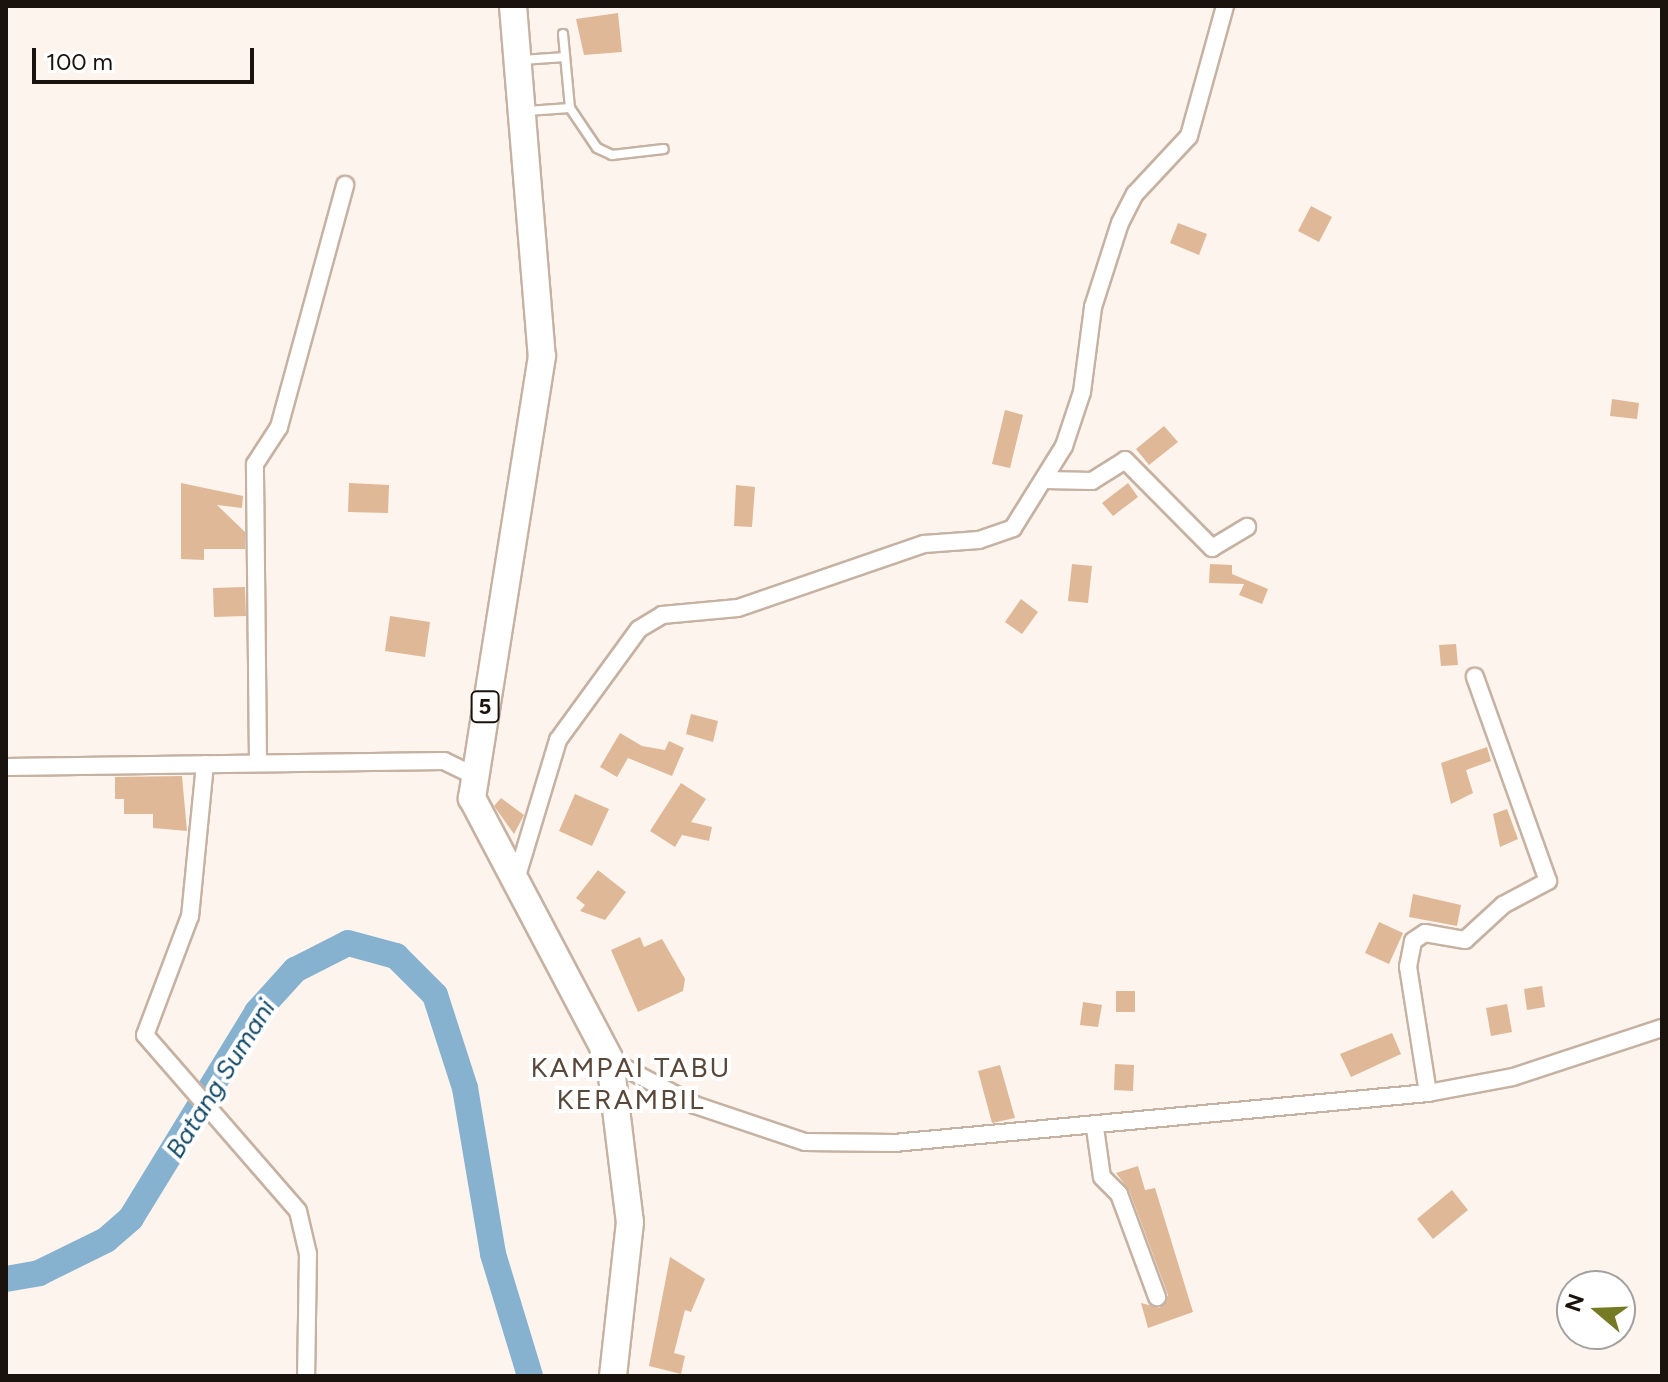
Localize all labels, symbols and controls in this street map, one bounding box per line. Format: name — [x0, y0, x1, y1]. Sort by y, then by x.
scale bar — [36, 32, 258, 82]
text: 100 m — [46, 47, 113, 76]
road number: 5 — [469, 689, 501, 725]
water label: Batang Sumani — [160, 994, 282, 1164]
district label: KAMPAI TABU KERAMBIL — [531, 1050, 731, 1116]
north arrow — [1556, 1270, 1636, 1350]
text: N — [1559, 1290, 1590, 1315]

